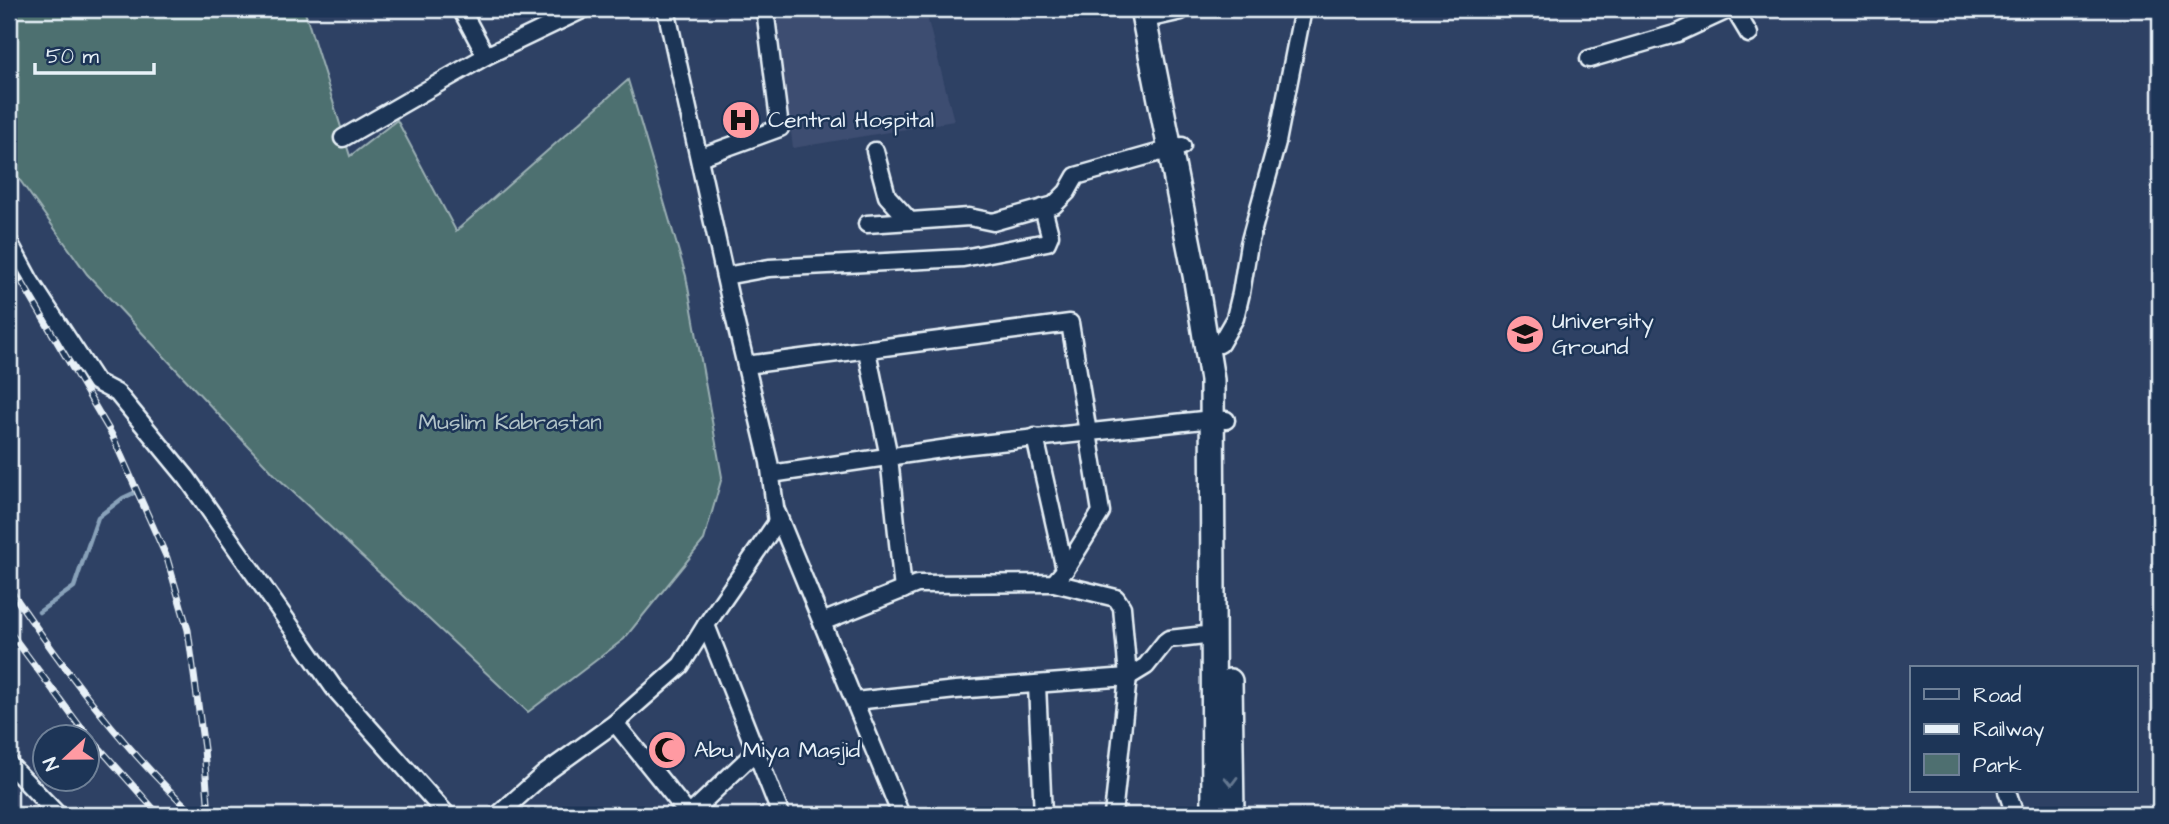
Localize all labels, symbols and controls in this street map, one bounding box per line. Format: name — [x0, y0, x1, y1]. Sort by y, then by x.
scale bar — [35, 32, 154, 76]
text: 50 m — [46, 42, 100, 71]
hospital icon: Central Hospital — [720, 99, 762, 141]
place label: Central Hospital — [768, 104, 934, 136]
place label: University Ground — [1552, 305, 1654, 363]
school or university icon: University Ground — [1504, 313, 1546, 355]
park label: Muslim Kabrastan — [418, 406, 602, 438]
legend — [1910, 666, 2138, 792]
text: Road — [1973, 681, 2021, 710]
text: Railway — [1973, 715, 2045, 746]
north arrow — [32, 722, 102, 792]
mosque icon: Abu Miya Masjid — [646, 729, 688, 771]
place label: Abu Miya Masjid — [694, 734, 860, 767]
text: Park — [1973, 751, 2022, 780]
text: N — [37, 753, 66, 774]
one-way arrow — [1224, 776, 1239, 787]

